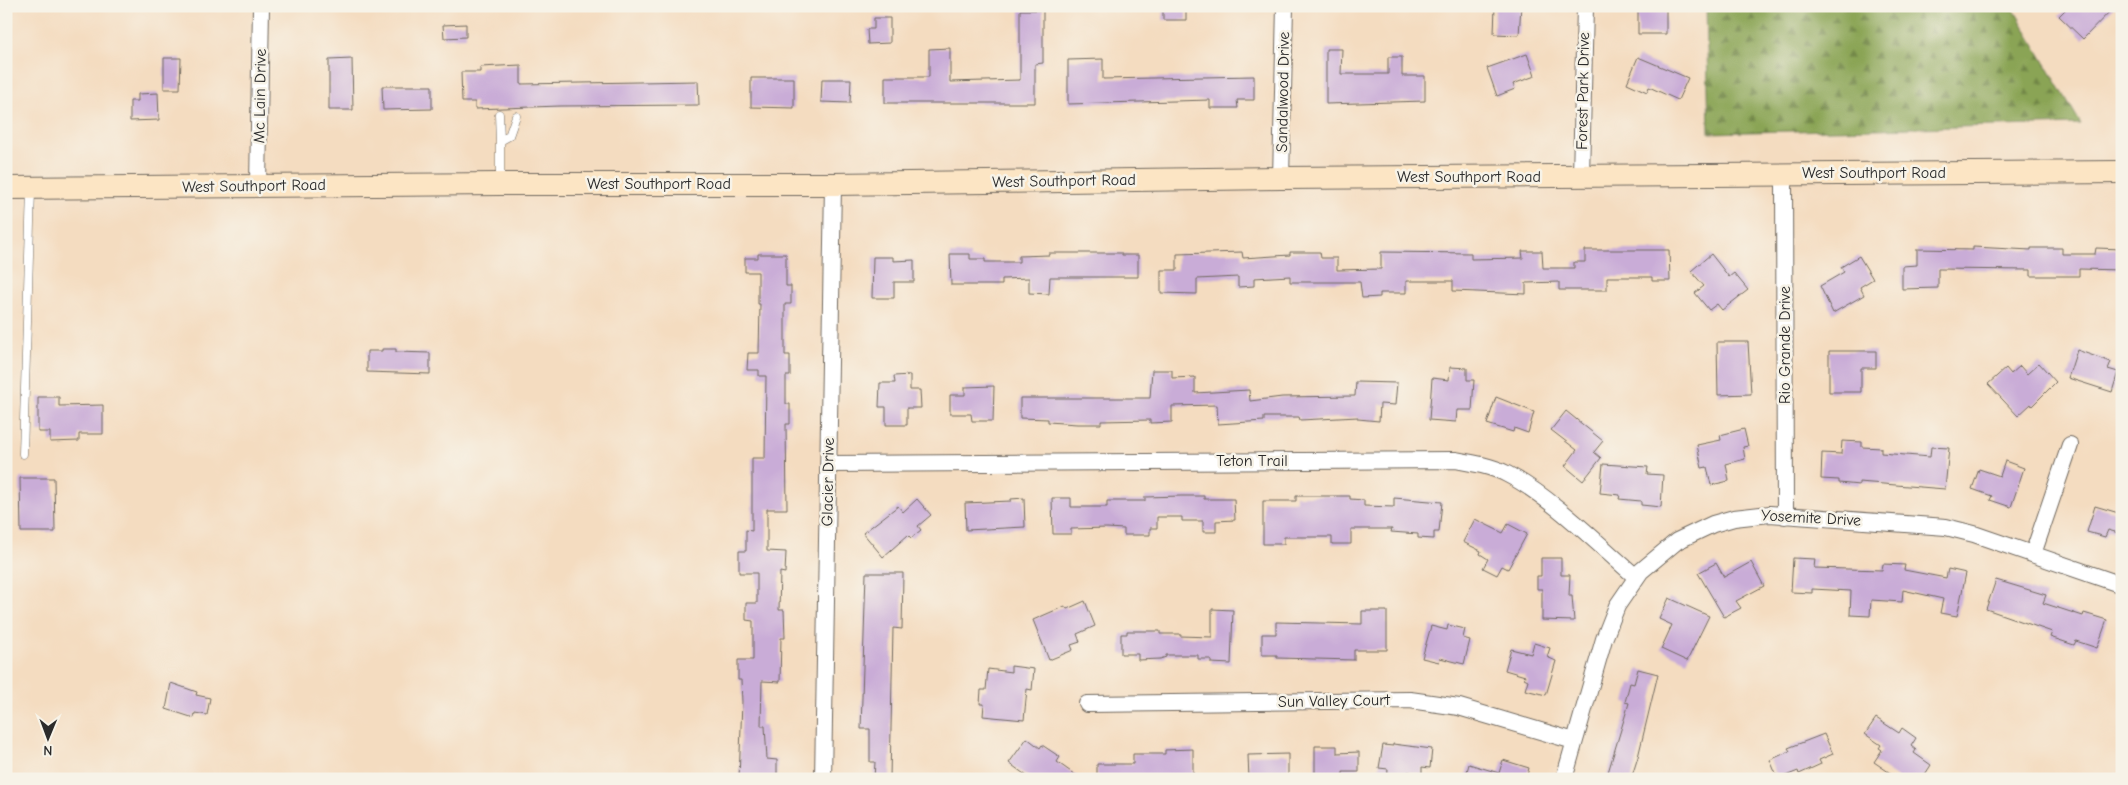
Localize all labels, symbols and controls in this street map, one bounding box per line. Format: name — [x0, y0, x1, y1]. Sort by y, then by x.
street label: Sandalwood Drive — [1273, 32, 1293, 152]
street label: Forest Park Drive — [1573, 32, 1593, 150]
street label: Mc Lain Drive — [250, 48, 270, 144]
street label: West Southport Road — [1802, 164, 1946, 182]
street label: West Southport Road — [1397, 168, 1541, 186]
street label: West Southport Road — [992, 171, 1136, 191]
street label: West Southport Road — [587, 175, 731, 193]
street label: West Southport Road — [182, 176, 326, 196]
street label: Rio Grande Drive — [1776, 286, 1794, 404]
street label: Glacier Drive — [818, 437, 838, 527]
street label: Teton Trail — [1216, 452, 1288, 470]
street label: Yosemite Drive — [1760, 506, 1862, 530]
street label: Sun Valley Court — [1278, 691, 1391, 711]
north arrow — [22, 712, 72, 762]
text: N — [43, 742, 52, 759]

